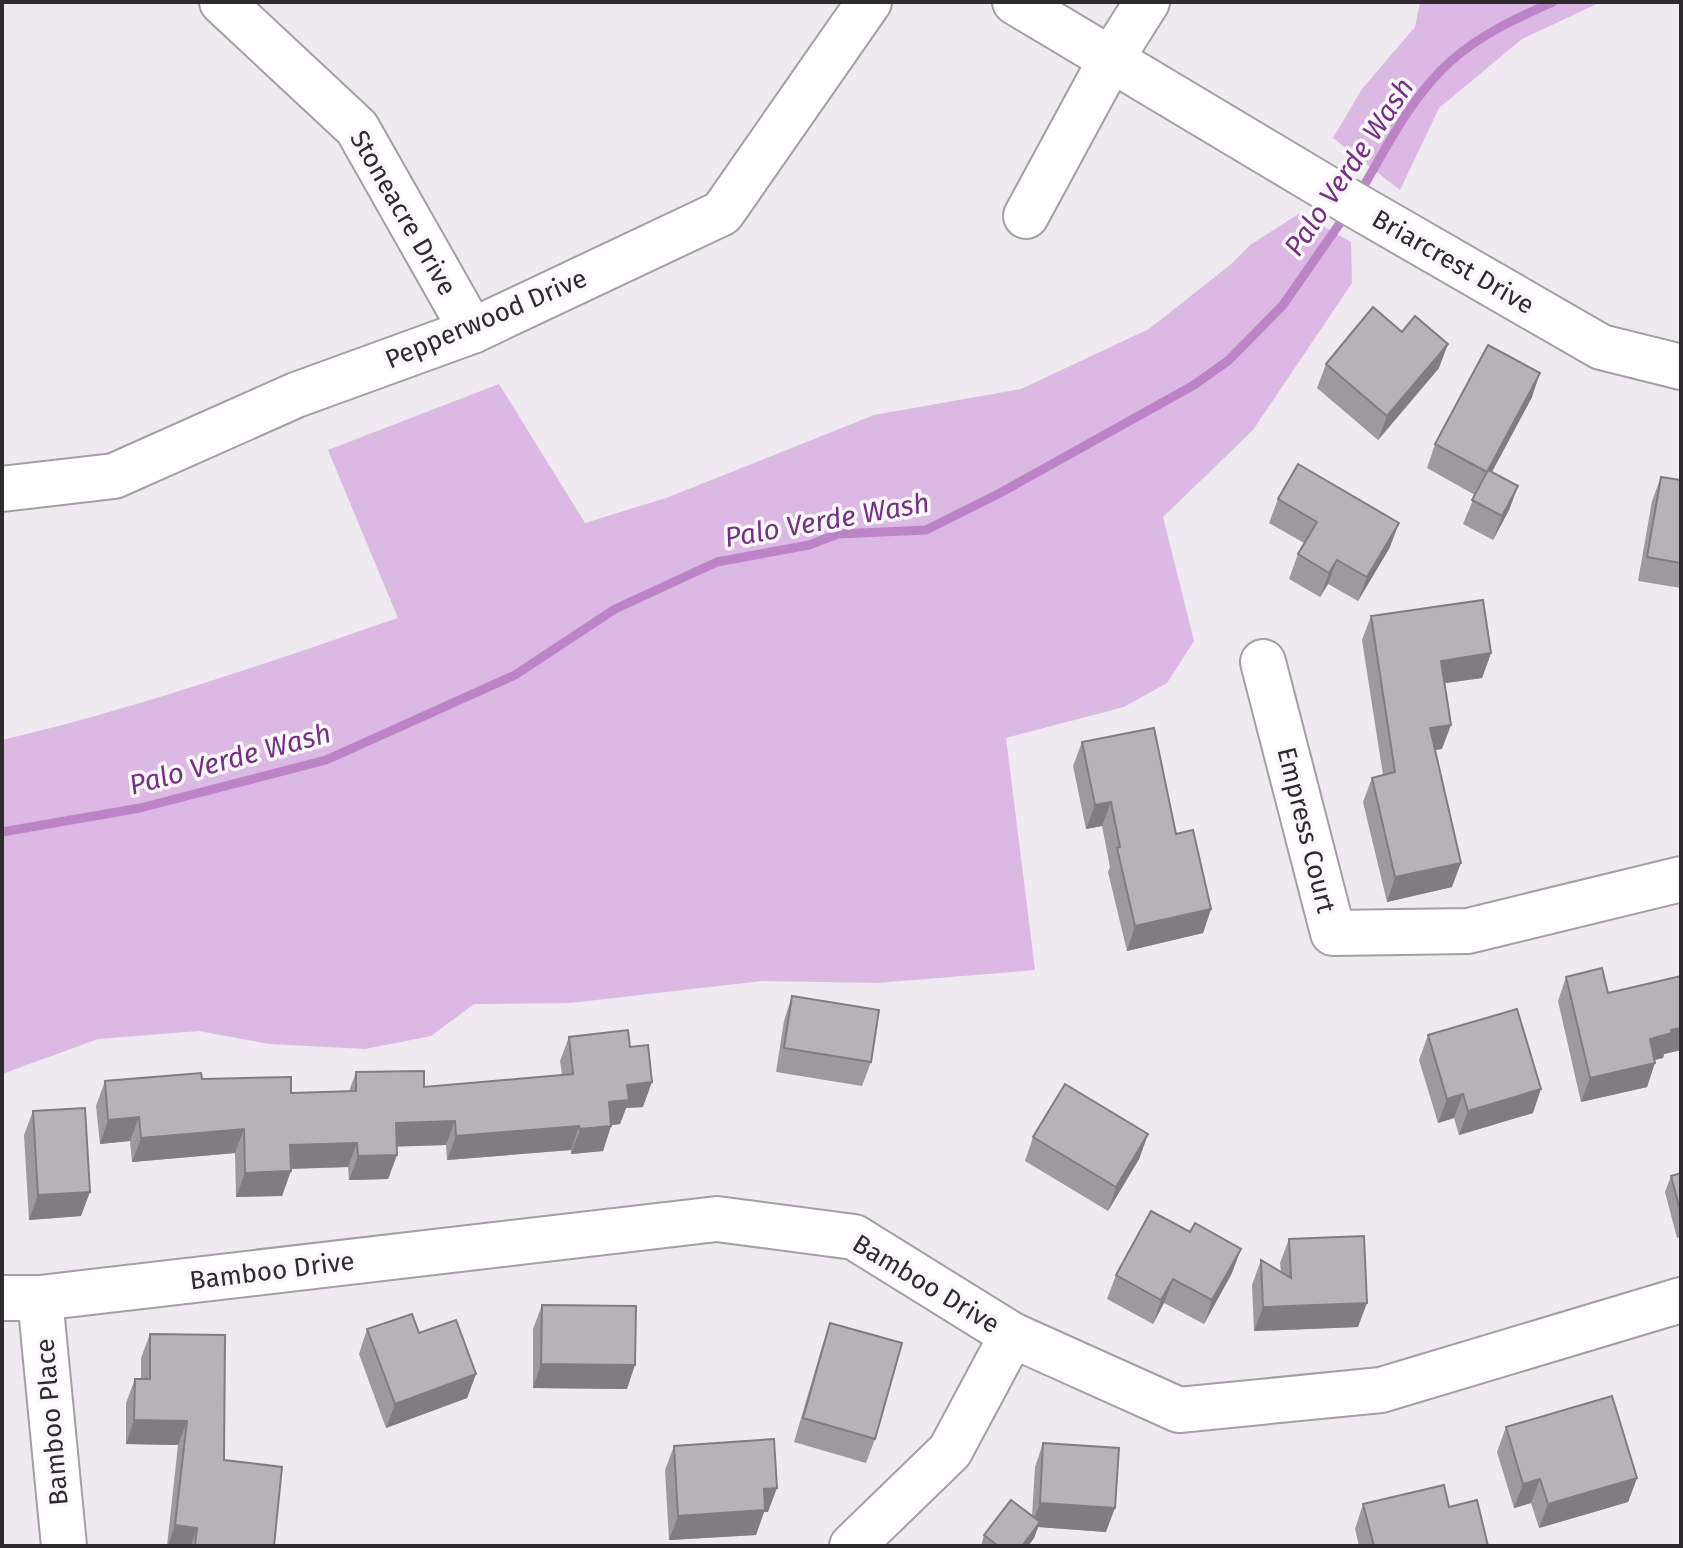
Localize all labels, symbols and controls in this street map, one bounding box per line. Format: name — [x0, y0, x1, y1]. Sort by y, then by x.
water label: Palo Verde Wash — [1277, 72, 1421, 262]
street label: Stoneacre Drive — [343, 125, 463, 301]
street label: Briarcrest Drive — [1367, 203, 1539, 321]
street label: Pepperwood Drive — [381, 263, 591, 375]
water label: Palo Verde Wash — [722, 486, 932, 554]
water label: Palo Verde Wash — [126, 716, 334, 802]
street label: Empress Court — [1270, 744, 1342, 917]
street label: Bamboo Drive — [847, 1228, 1005, 1340]
street label: Bamboo Drive — [188, 1246, 356, 1296]
street label: Bamboo Place — [29, 1337, 75, 1507]

